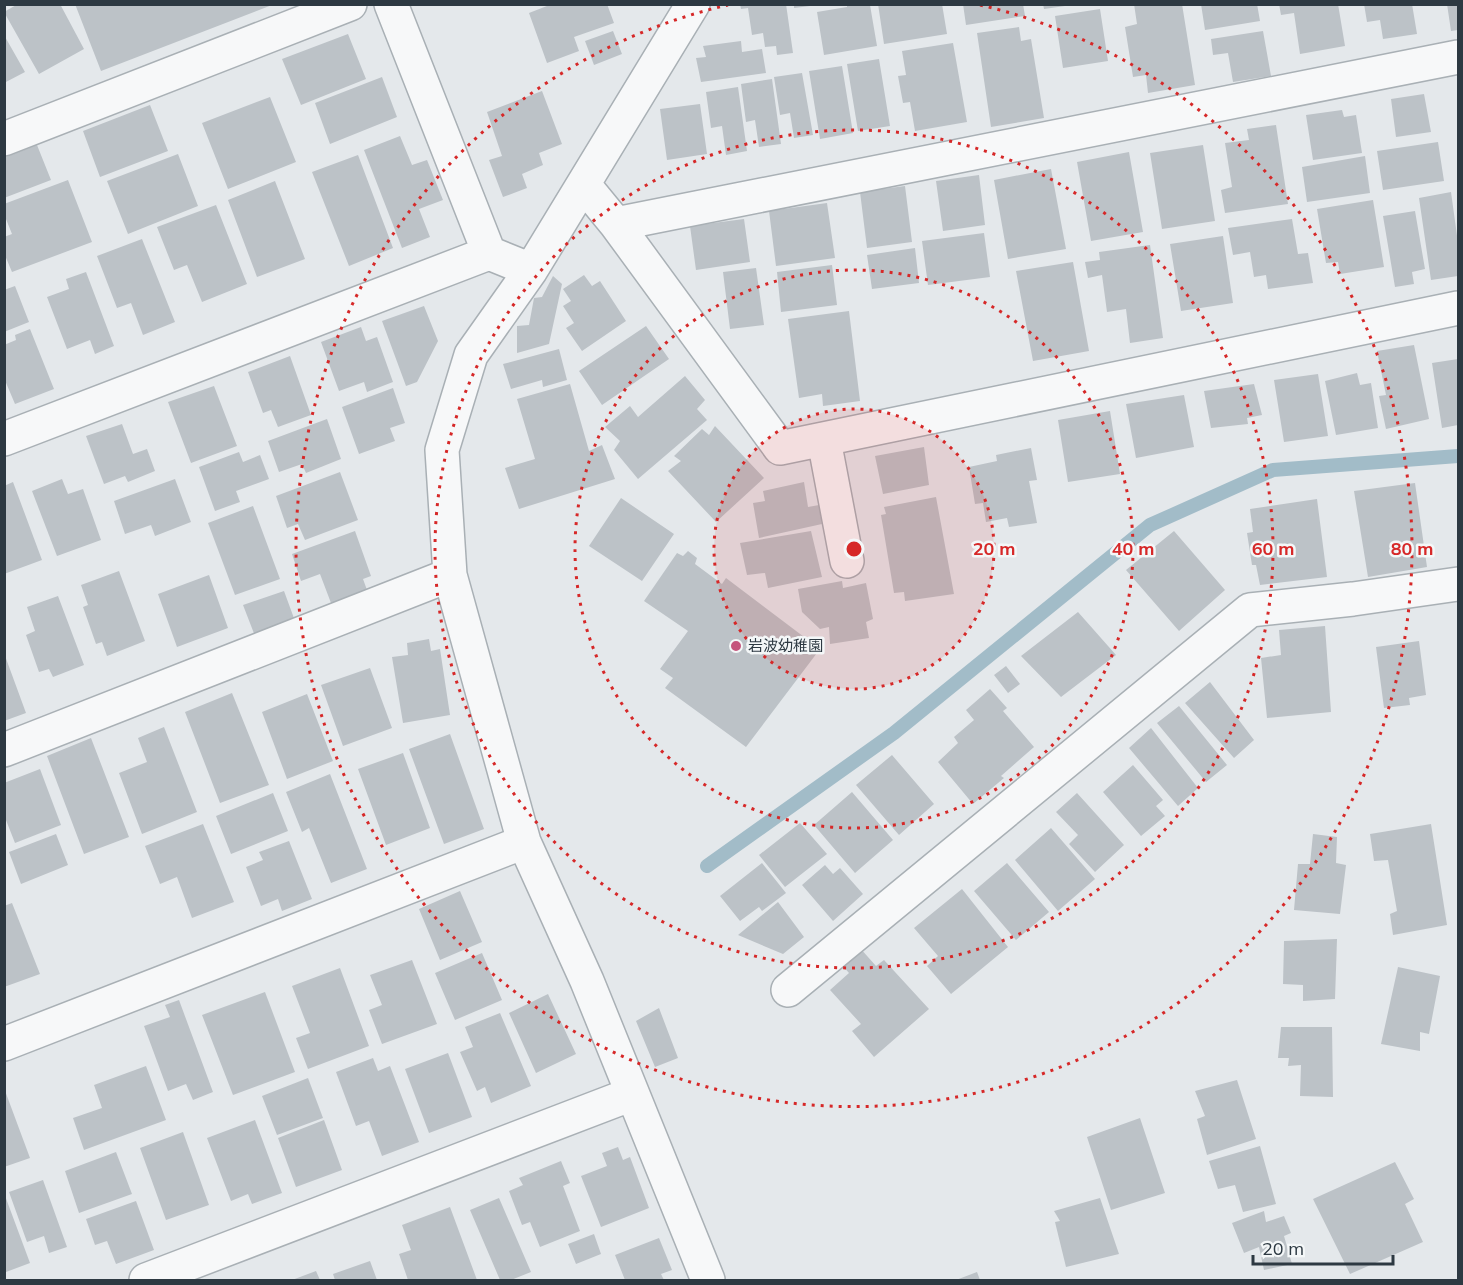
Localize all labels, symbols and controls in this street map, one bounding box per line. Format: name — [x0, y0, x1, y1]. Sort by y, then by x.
text: 20 m — [973, 537, 1015, 560]
text: 40 m — [1112, 537, 1154, 560]
text: 60 m — [1252, 537, 1294, 560]
text: 80 m — [1391, 537, 1433, 560]
centre of rings — [844, 539, 864, 559]
place label: 岩波幼稚園 — [748, 636, 823, 655]
marker: 岩波幼稚園 — [729, 639, 743, 653]
scale bar — [1253, 1228, 1392, 1266]
text: 20 m — [1262, 1237, 1304, 1260]

